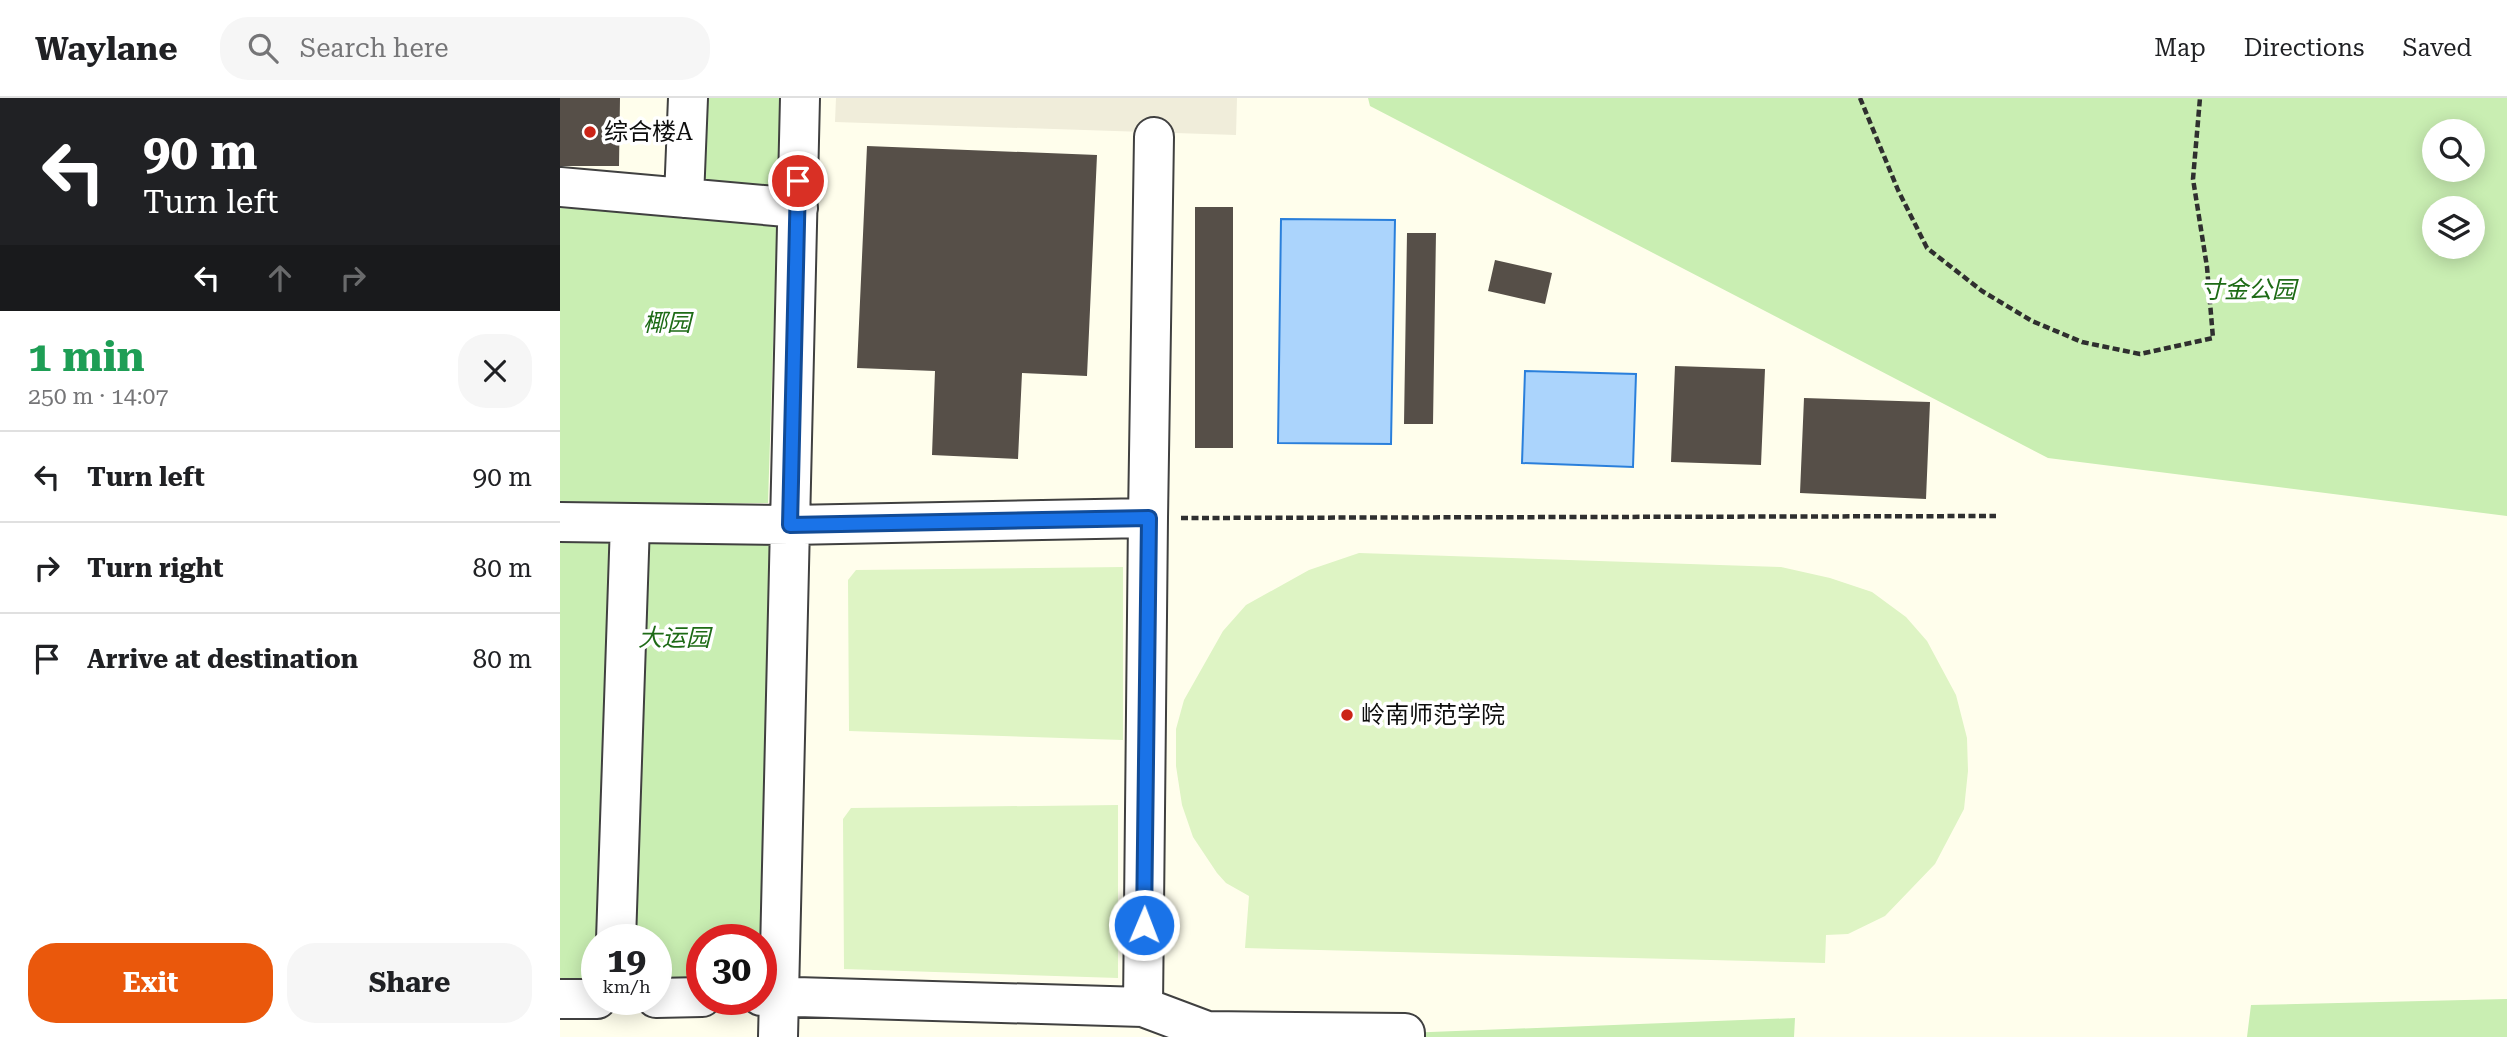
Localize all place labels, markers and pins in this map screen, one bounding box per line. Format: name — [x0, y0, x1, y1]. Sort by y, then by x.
place label: 综合楼A — [604, 118, 693, 146]
marker: 综合楼A — [582, 124, 598, 140]
pin — [768, 151, 828, 211]
place label: 岭南师范学院 — [1361, 701, 1505, 729]
marker: 岭南师范学院 — [1339, 707, 1355, 723]

